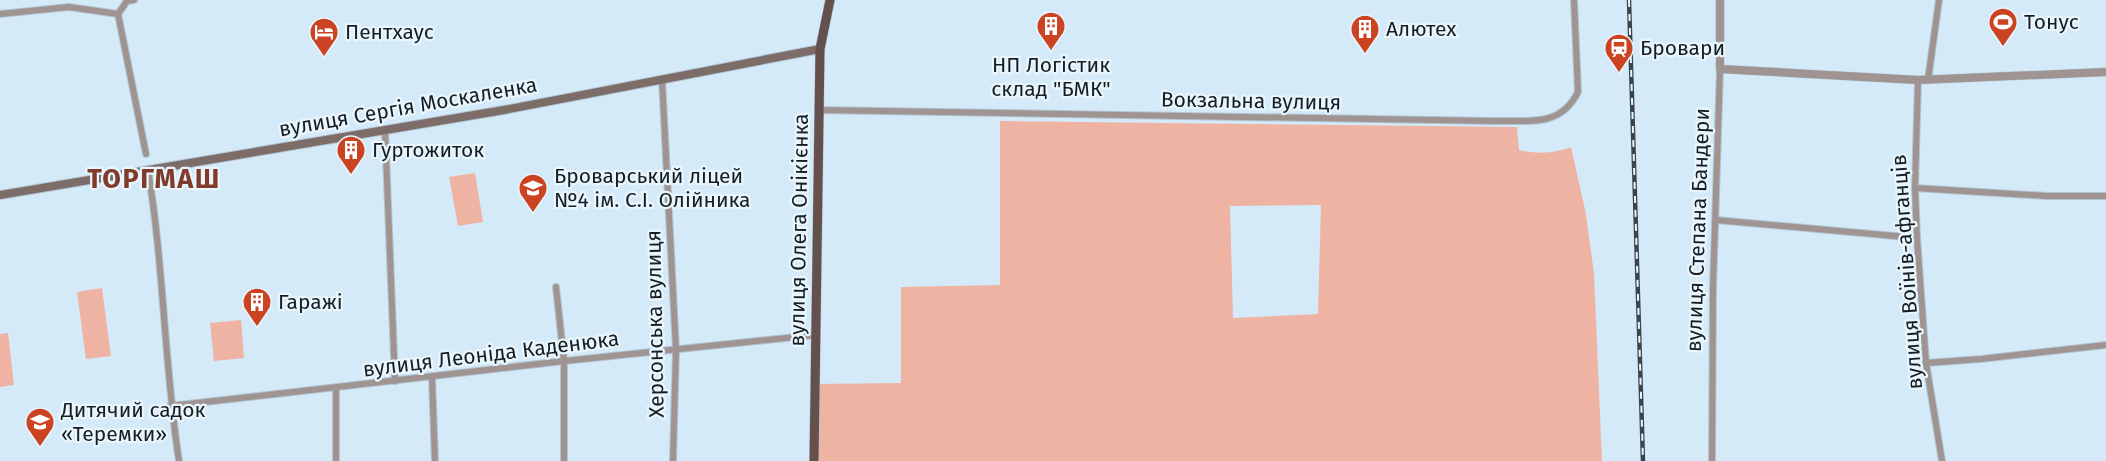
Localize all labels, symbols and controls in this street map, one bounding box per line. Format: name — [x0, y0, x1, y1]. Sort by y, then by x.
sports icon: Тонус — [1987, 6, 2019, 48]
place label: Тонус — [2024, 9, 2079, 35]
building icon: НП Логістик склад "БМК" — [1035, 10, 1067, 52]
building icon: Алютех — [1349, 13, 1381, 55]
hotel icon: Пентхаус — [308, 16, 340, 58]
place label: Алютех — [1386, 16, 1457, 42]
place label: Пентхаус — [345, 19, 434, 45]
station icon: Бровари — [1603, 32, 1635, 74]
place label: Бровари — [1640, 35, 1725, 61]
place label: НП Логістик склад "БМК" — [991, 52, 1111, 102]
street label: вулиця Сергія Москаленка — [277, 71, 539, 143]
street label: Вокзальна вулиця — [1161, 86, 1341, 116]
street label: вулиця Степана Бандери — [1681, 107, 1715, 353]
street label: вулиця Олега Онікієнка — [784, 113, 814, 347]
building icon: Гуртожиток — [335, 134, 367, 176]
place label: Гуртожиток — [372, 137, 484, 163]
street label: вулиця Воїнів-афганців — [1886, 154, 1928, 390]
district label: ТОРГМАШ — [87, 163, 221, 195]
place label: Броварський ліцей №4 ім. С.І. Олійника — [554, 163, 751, 213]
school or university icon: Броварський ліцей №4 ім. С.І. Олійника — [517, 172, 549, 214]
street label: Херсонська вулиця — [640, 230, 670, 418]
building icon: Гаражі — [241, 286, 273, 328]
place label: Гаражі — [278, 289, 343, 315]
street label: вулиця Леоніда Каденюка — [361, 325, 621, 383]
place label: Дитячий садок «Теремки» — [60, 397, 206, 447]
school or university icon: Дитячий садок «Теремки» — [24, 406, 56, 448]

